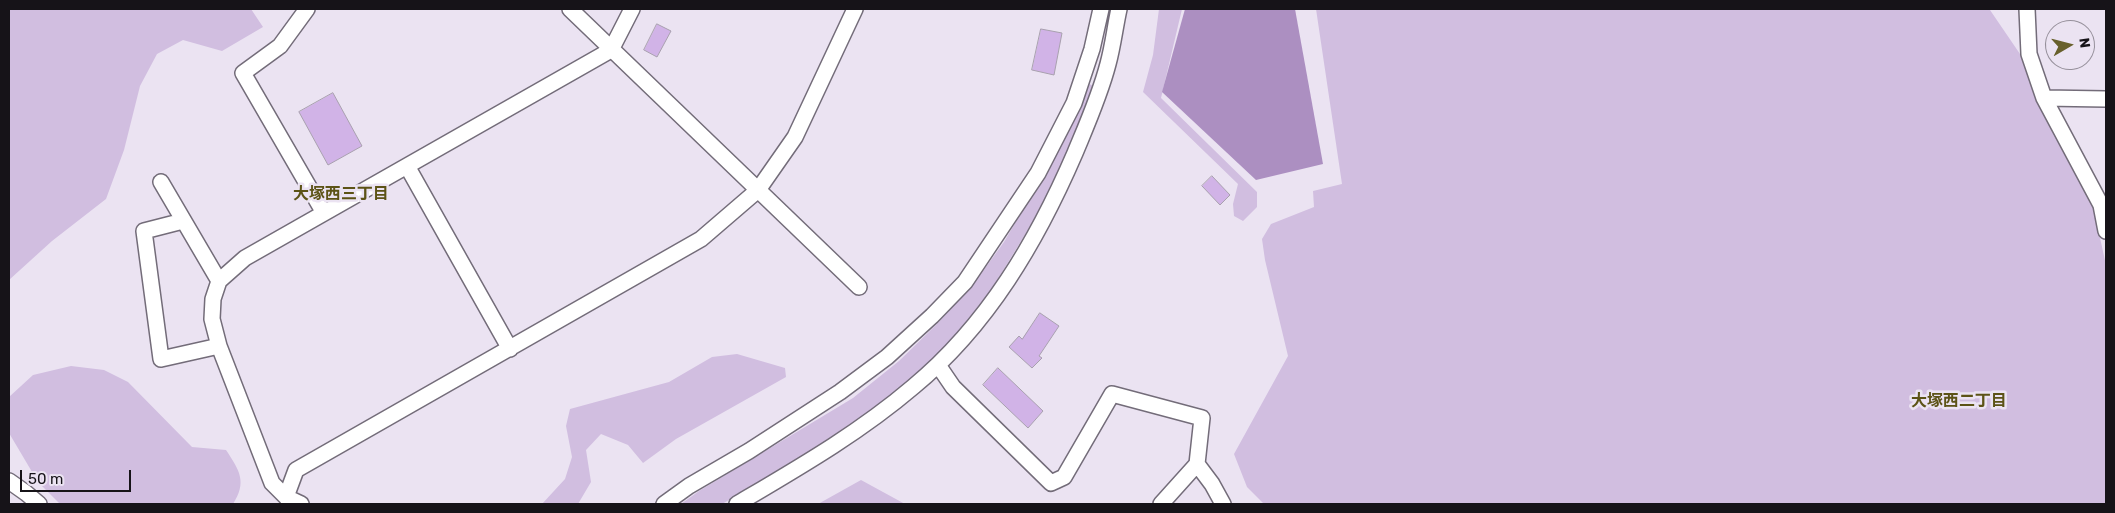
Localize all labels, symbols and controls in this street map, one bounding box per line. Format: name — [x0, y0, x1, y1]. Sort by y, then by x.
north arrow — [2045, 20, 2095, 70]
text: N — [2075, 37, 2093, 49]
district label: 大塚西三丁目 — [293, 184, 389, 204]
district label: 大塚西二丁目 — [1911, 391, 2007, 411]
scale bar — [22, 460, 134, 492]
text: 50 m — [28, 470, 63, 488]

